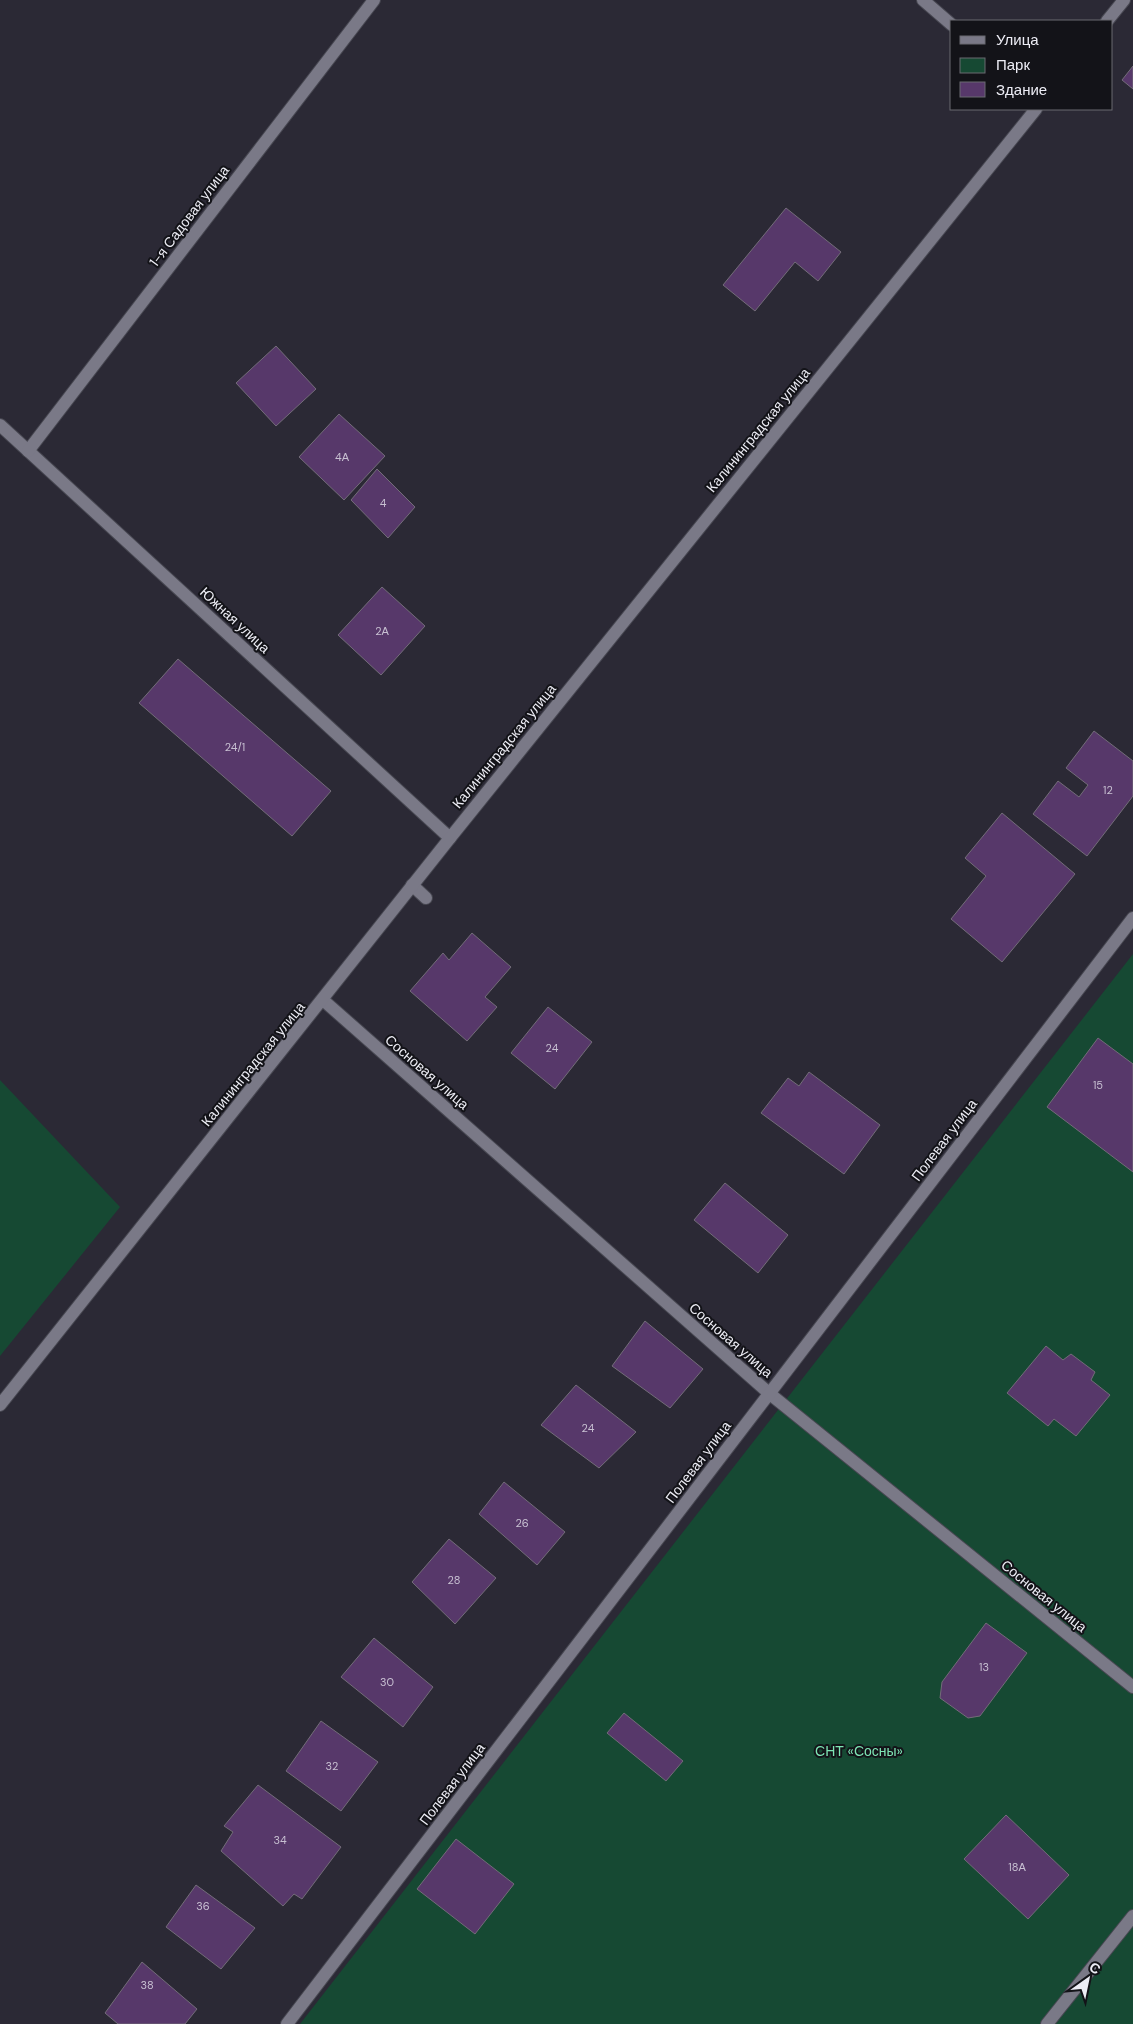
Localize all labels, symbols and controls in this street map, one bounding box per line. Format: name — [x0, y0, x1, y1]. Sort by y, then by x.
legend — [950, 20, 1113, 110]
text: Улица — [996, 30, 1039, 50]
text: Парк — [996, 55, 1030, 75]
text: Здание — [996, 80, 1047, 100]
street label: 1-я Садовая улица — [145, 162, 233, 270]
street label: Калининградская улица — [702, 364, 814, 496]
house number: 4А — [335, 450, 350, 464]
house number: 4 — [380, 496, 387, 510]
street label: Южная улица — [196, 583, 274, 657]
house number: 2А — [375, 624, 389, 638]
street label: Калининградская улица — [448, 680, 560, 812]
house number: 24/1 — [225, 740, 245, 754]
house number: 12 — [1103, 783, 1113, 797]
street label: Калининградская улица — [197, 998, 309, 1130]
street label: Сосновая улица — [381, 1031, 473, 1113]
house number: 24 — [546, 1041, 559, 1055]
house number: 15 — [1093, 1078, 1103, 1092]
street label: Полевая улица — [907, 1095, 981, 1185]
street label: Сосновая улица — [685, 1299, 777, 1381]
street label: Полевая улица — [661, 1417, 735, 1507]
house number: 24 — [582, 1421, 595, 1435]
house number: 26 — [515, 1516, 529, 1530]
street label: Сосновая улица — [997, 1556, 1091, 1636]
house number: 28 — [448, 1573, 460, 1587]
house number: 13 — [979, 1660, 989, 1674]
house number: 30 — [380, 1675, 394, 1689]
street label: Полевая улица — [415, 1739, 489, 1829]
park label: СНТ «Сосны» — [815, 1742, 903, 1760]
house number: 32 — [326, 1759, 338, 1773]
house number: 34 — [273, 1833, 287, 1847]
house number: 18А — [1008, 1860, 1026, 1874]
house number: 36 — [196, 1899, 210, 1913]
north arrow — [1063, 1954, 1113, 2004]
text: С — [1086, 1958, 1104, 1978]
house number: 38 — [140, 1978, 154, 1992]

